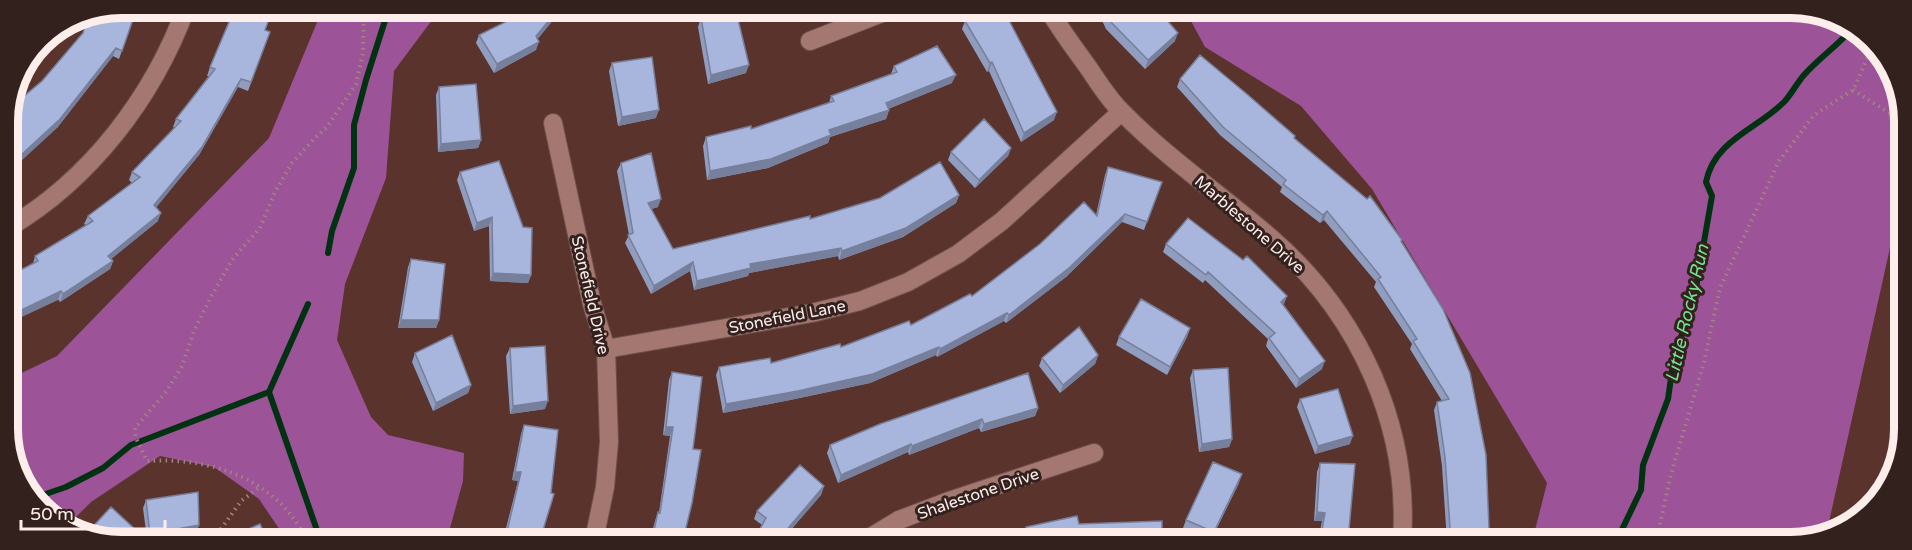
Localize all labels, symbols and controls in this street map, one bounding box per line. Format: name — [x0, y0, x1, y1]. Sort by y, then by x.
street label: Marblestone Drive — [1190, 171, 1309, 278]
street label: Stonefield Drive — [567, 234, 613, 356]
water label: Little Rocky Run — [1661, 241, 1714, 384]
street label: Stonefield Lane — [727, 296, 847, 338]
street label: Shalestone Drive — [915, 464, 1042, 524]
scale bar — [21, 493, 165, 531]
text: 50 m — [30, 503, 74, 525]

